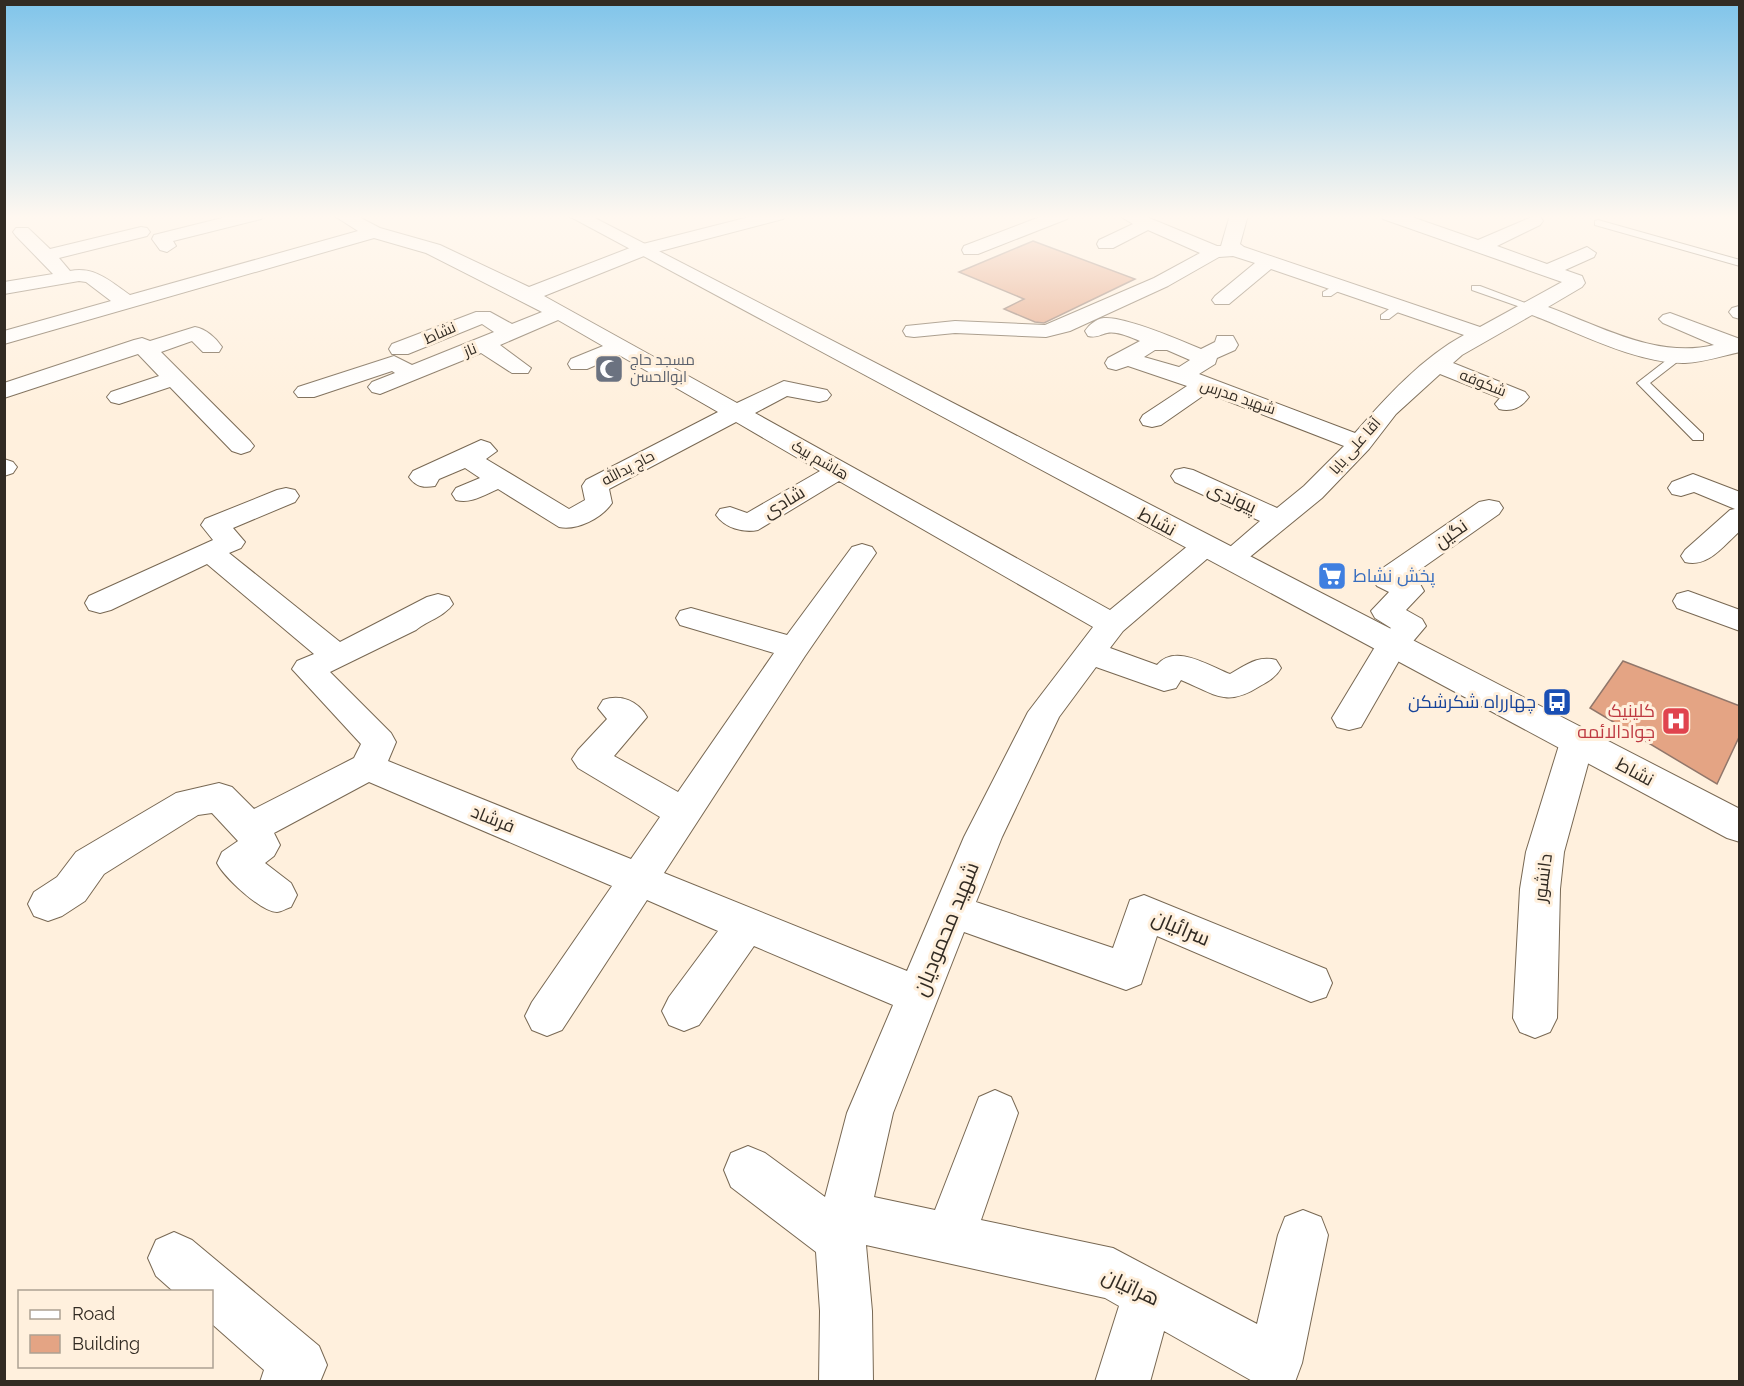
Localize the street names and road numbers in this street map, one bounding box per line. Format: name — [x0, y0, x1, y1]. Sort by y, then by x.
street label: نشاط — [421, 318, 459, 348]
street label: ناز — [460, 339, 479, 361]
street label: شکوفه — [1457, 366, 1509, 400]
street label: شهید مدرس — [1198, 376, 1278, 419]
street label: آقا علی بابا — [1326, 414, 1385, 479]
street label: هاشم بیک — [788, 436, 852, 484]
street label: حاج یدالله — [598, 446, 658, 491]
street label: پیوندی — [1204, 478, 1260, 519]
street label: شادی — [759, 481, 809, 523]
street label: نشاط — [1135, 503, 1180, 540]
street label: نگین — [1430, 515, 1472, 553]
street label: نشاط — [1613, 753, 1658, 790]
street label: فرشاد — [468, 800, 518, 838]
street label: دانشور — [1529, 852, 1557, 905]
street label: شهید محمودیان — [907, 858, 985, 1000]
street label: سرائیان — [1148, 904, 1214, 952]
street label: هراتیان — [1098, 1262, 1164, 1312]

